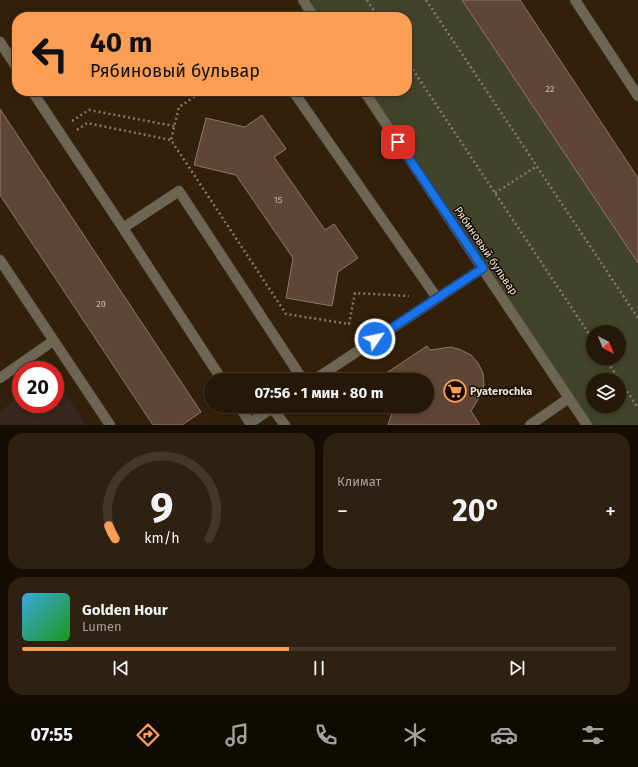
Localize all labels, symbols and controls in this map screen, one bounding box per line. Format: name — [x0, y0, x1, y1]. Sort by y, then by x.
text: 40 m — [90, 26, 153, 59]
icon: left — [24, 28, 76, 80]
text: Рябиновый бульвар — [90, 60, 260, 82]
house number: 22 — [546, 84, 554, 94]
pin — [381, 125, 415, 159]
icon: arrive — [387, 131, 409, 153]
house number: 15 — [274, 195, 283, 205]
street label: Рябиновый бульвар — [452, 204, 520, 298]
house number: 20 — [96, 299, 106, 309]
position arrow — [354, 318, 396, 360]
north arrow — [586, 325, 626, 365]
map controls — [586, 325, 626, 413]
speed limit sign: 20 — [12, 361, 64, 413]
button: layers — [586, 373, 626, 413]
supermarket icon: Pyaterochka — [442, 378, 468, 404]
text: 07:56 · 1 мин · 80 m — [254, 384, 384, 402]
place label: Pyaterochka — [470, 385, 532, 398]
text: Климат — [337, 474, 381, 489]
text: 9 — [150, 483, 173, 533]
text: 20° — [452, 493, 501, 529]
text: − — [337, 498, 348, 525]
text: + — [605, 498, 616, 525]
text: km/h — [144, 530, 179, 547]
text: Golden Hour — [82, 601, 168, 619]
text: Lumen — [82, 619, 122, 634]
icon: previous — [110, 657, 132, 679]
icon: pause — [308, 657, 330, 679]
icon: next — [506, 657, 528, 679]
icon: directions — [134, 721, 162, 749]
icon: music — [223, 721, 251, 749]
icon: phone — [312, 721, 340, 749]
icon: climate — [401, 721, 429, 749]
icon: car — [490, 721, 518, 749]
icon: filters — [579, 721, 607, 749]
text: 07:55 — [31, 724, 73, 746]

